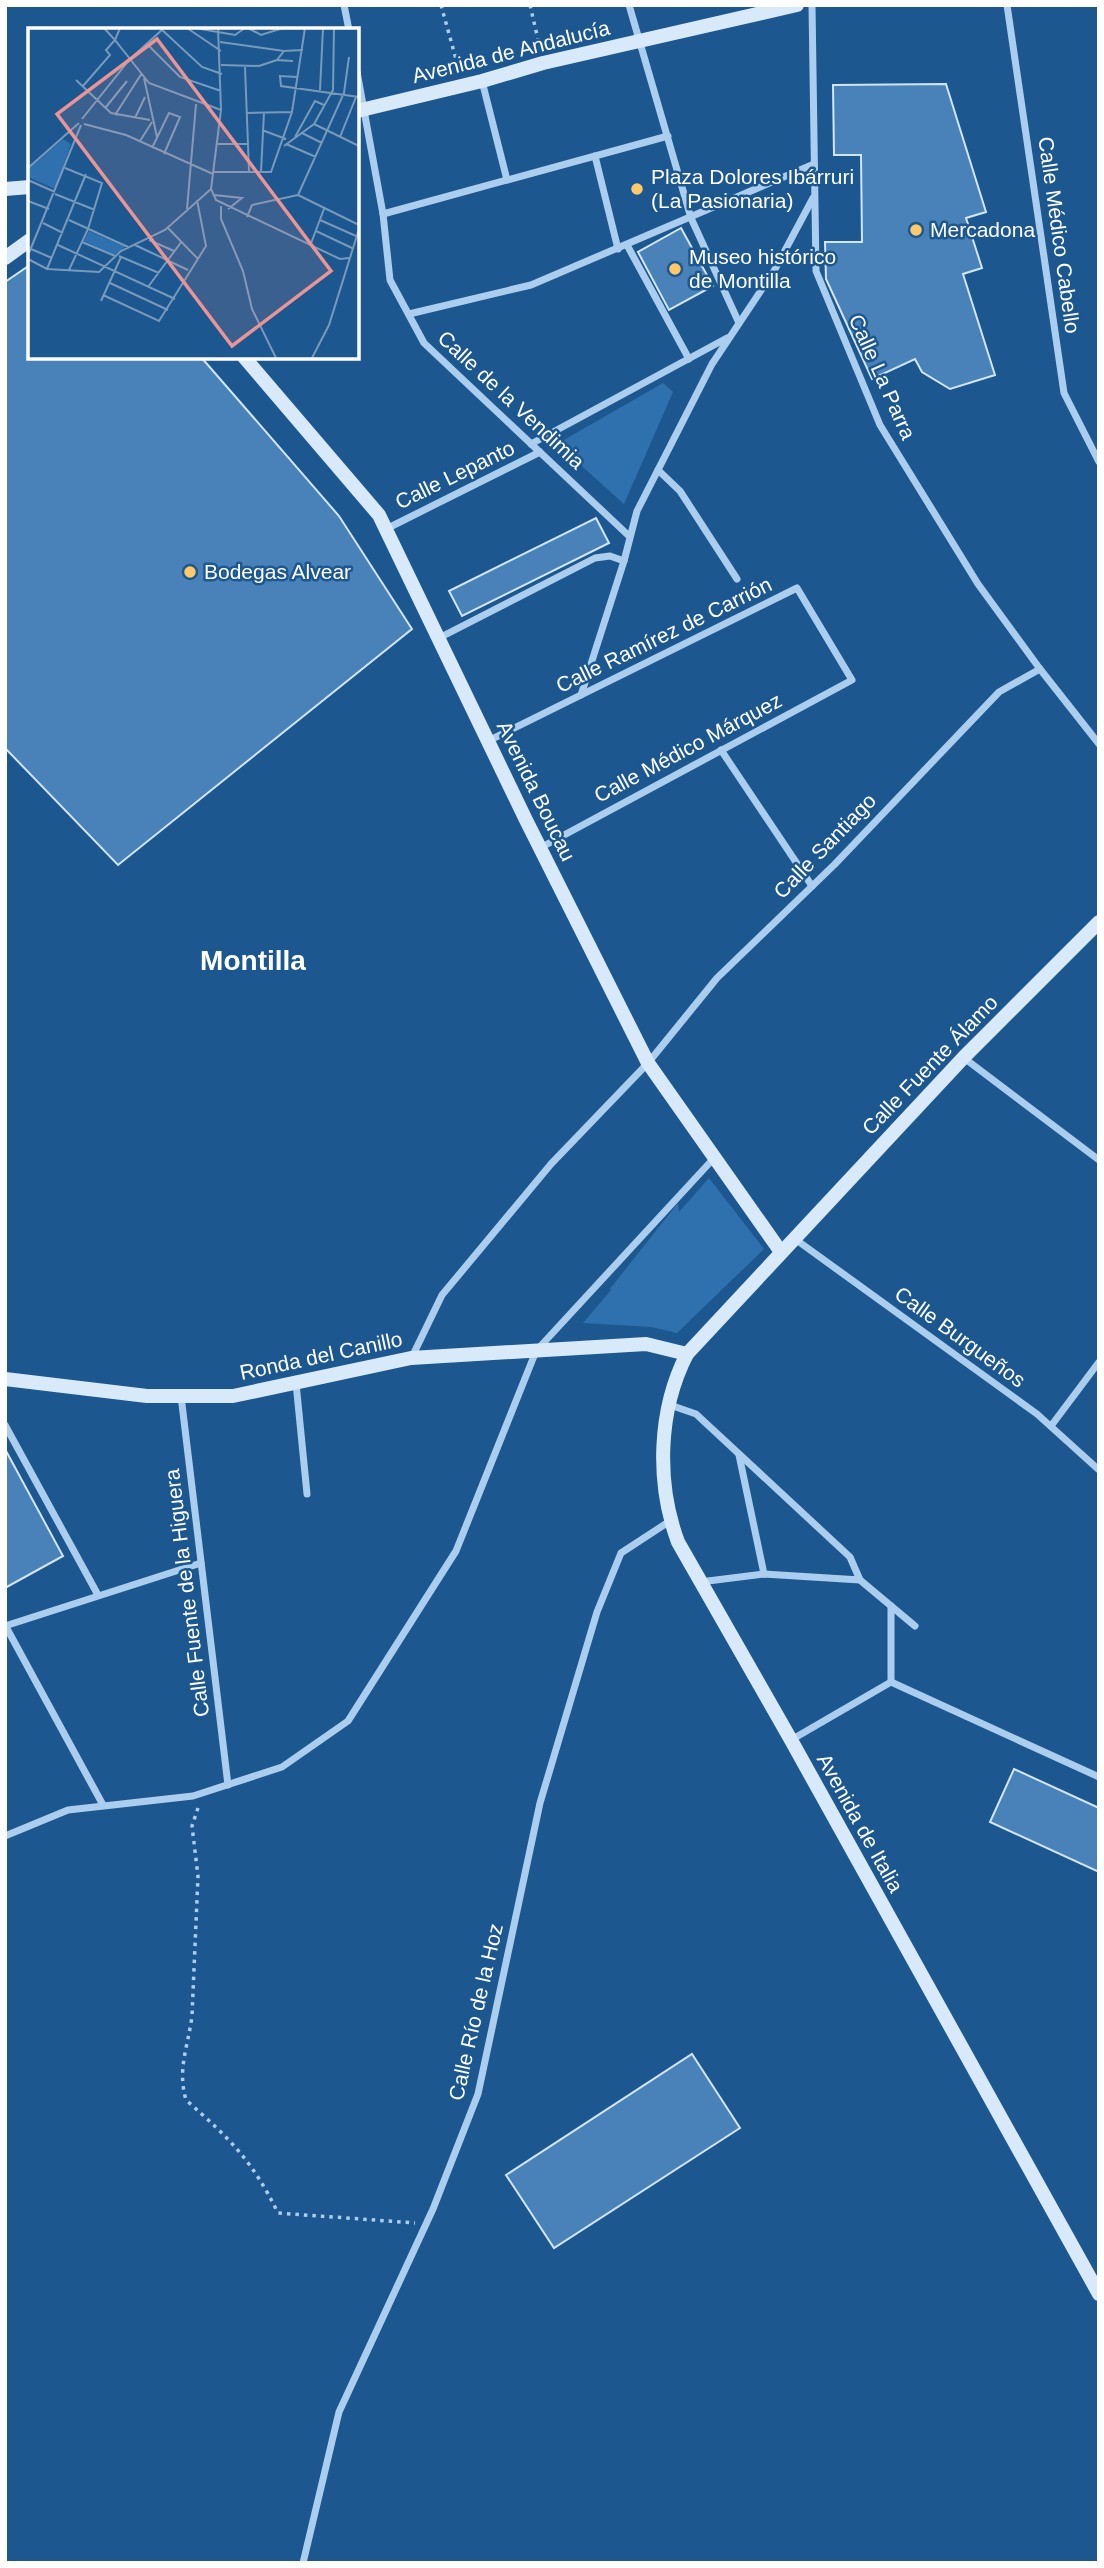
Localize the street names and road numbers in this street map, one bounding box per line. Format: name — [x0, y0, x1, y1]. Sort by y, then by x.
street label: Avenida de Andalucía — [410, 16, 612, 87]
street label: Calle Médico Cabello — [1034, 135, 1085, 335]
street label: Calle La Parra — [845, 311, 920, 443]
street label: Calle de la Vendimia — [433, 326, 589, 474]
street label: Calle Lepanto — [391, 436, 518, 513]
street label: Calle Ramírez de Carrión — [552, 572, 775, 697]
street label: Calle Médico Márquez — [590, 688, 785, 807]
street label: Avenida Boucau — [493, 717, 580, 864]
street label: Calle Santiago — [769, 789, 880, 903]
street label: Calle Fuente Álamo — [857, 990, 1002, 1139]
street label: Calle Burgueños — [891, 1282, 1030, 1392]
street label: Ronda del Canillo — [237, 1327, 404, 1384]
street label: Calle Fuente de la Higuera — [160, 1467, 213, 1718]
street label: Avenida de Italia — [813, 1749, 908, 1896]
street label: Calle Río de la Hoz — [444, 1921, 507, 2103]

